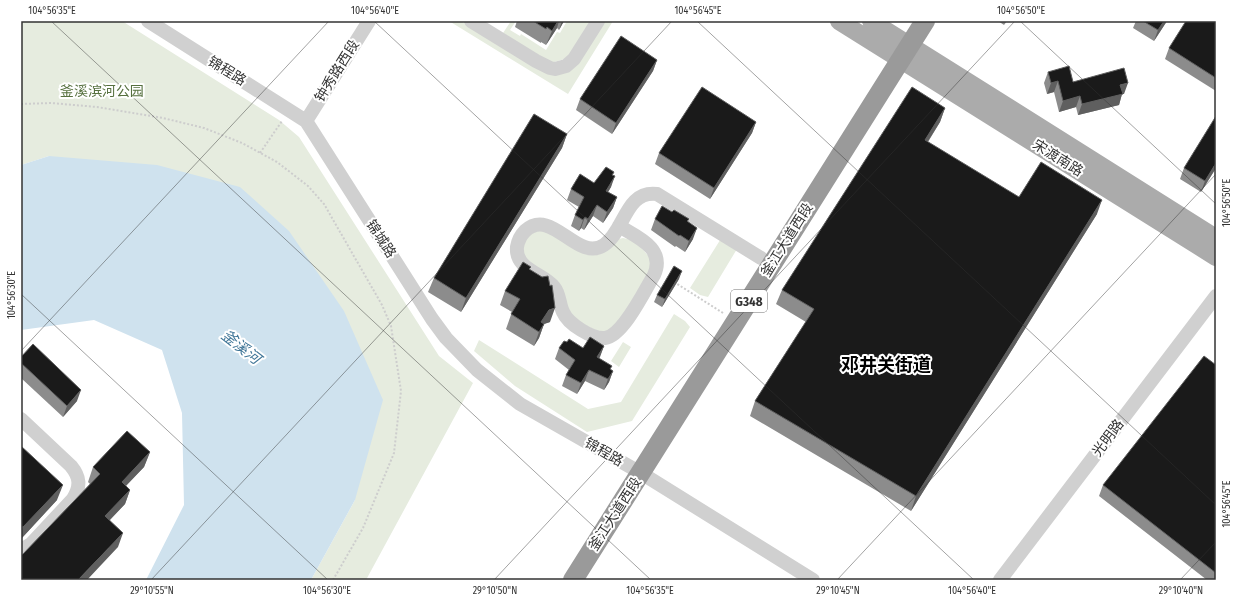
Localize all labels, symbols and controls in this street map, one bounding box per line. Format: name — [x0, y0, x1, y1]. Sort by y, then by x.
text: 104°56'35"E — [28, 5, 76, 17]
text: 104°56'40"E — [351, 5, 399, 17]
text: 104°56'45"E — [674, 5, 722, 17]
text: 104°56'50"E — [997, 5, 1045, 17]
street label: 钟秀路西段 — [311, 37, 363, 105]
street label: 锦程路 — [205, 53, 249, 89]
park label: 釜溪滨河公园 — [60, 83, 144, 100]
street label: 宋渡南路 — [1030, 136, 1086, 180]
text: 104°56'50"E — [1221, 179, 1233, 227]
street label: 釜江大道西段 — [758, 200, 816, 280]
street label: 锦城路 — [362, 217, 400, 261]
text: 104°56'30"E — [6, 271, 18, 319]
road number: G348 — [731, 290, 767, 312]
water label: 釜溪河 — [218, 326, 267, 370]
district label: 邓井关街道 — [841, 354, 931, 376]
street label: 光明路 — [1089, 416, 1127, 460]
street label: 锦程路 — [582, 434, 626, 470]
street label: 釜江大道西段 — [585, 474, 645, 554]
text: 104°56'45"E — [1221, 480, 1233, 528]
text: 29°10'55"N — [130, 585, 174, 597]
text: 104°56'30"E — [303, 585, 351, 597]
text: 29°10'50"N — [473, 585, 517, 597]
text: 104°56'35"E — [626, 585, 674, 597]
text: 29°10'45"N — [816, 585, 860, 597]
text: 104°56'40"E — [948, 585, 996, 597]
text: 29°10'40"N — [1159, 585, 1203, 597]

